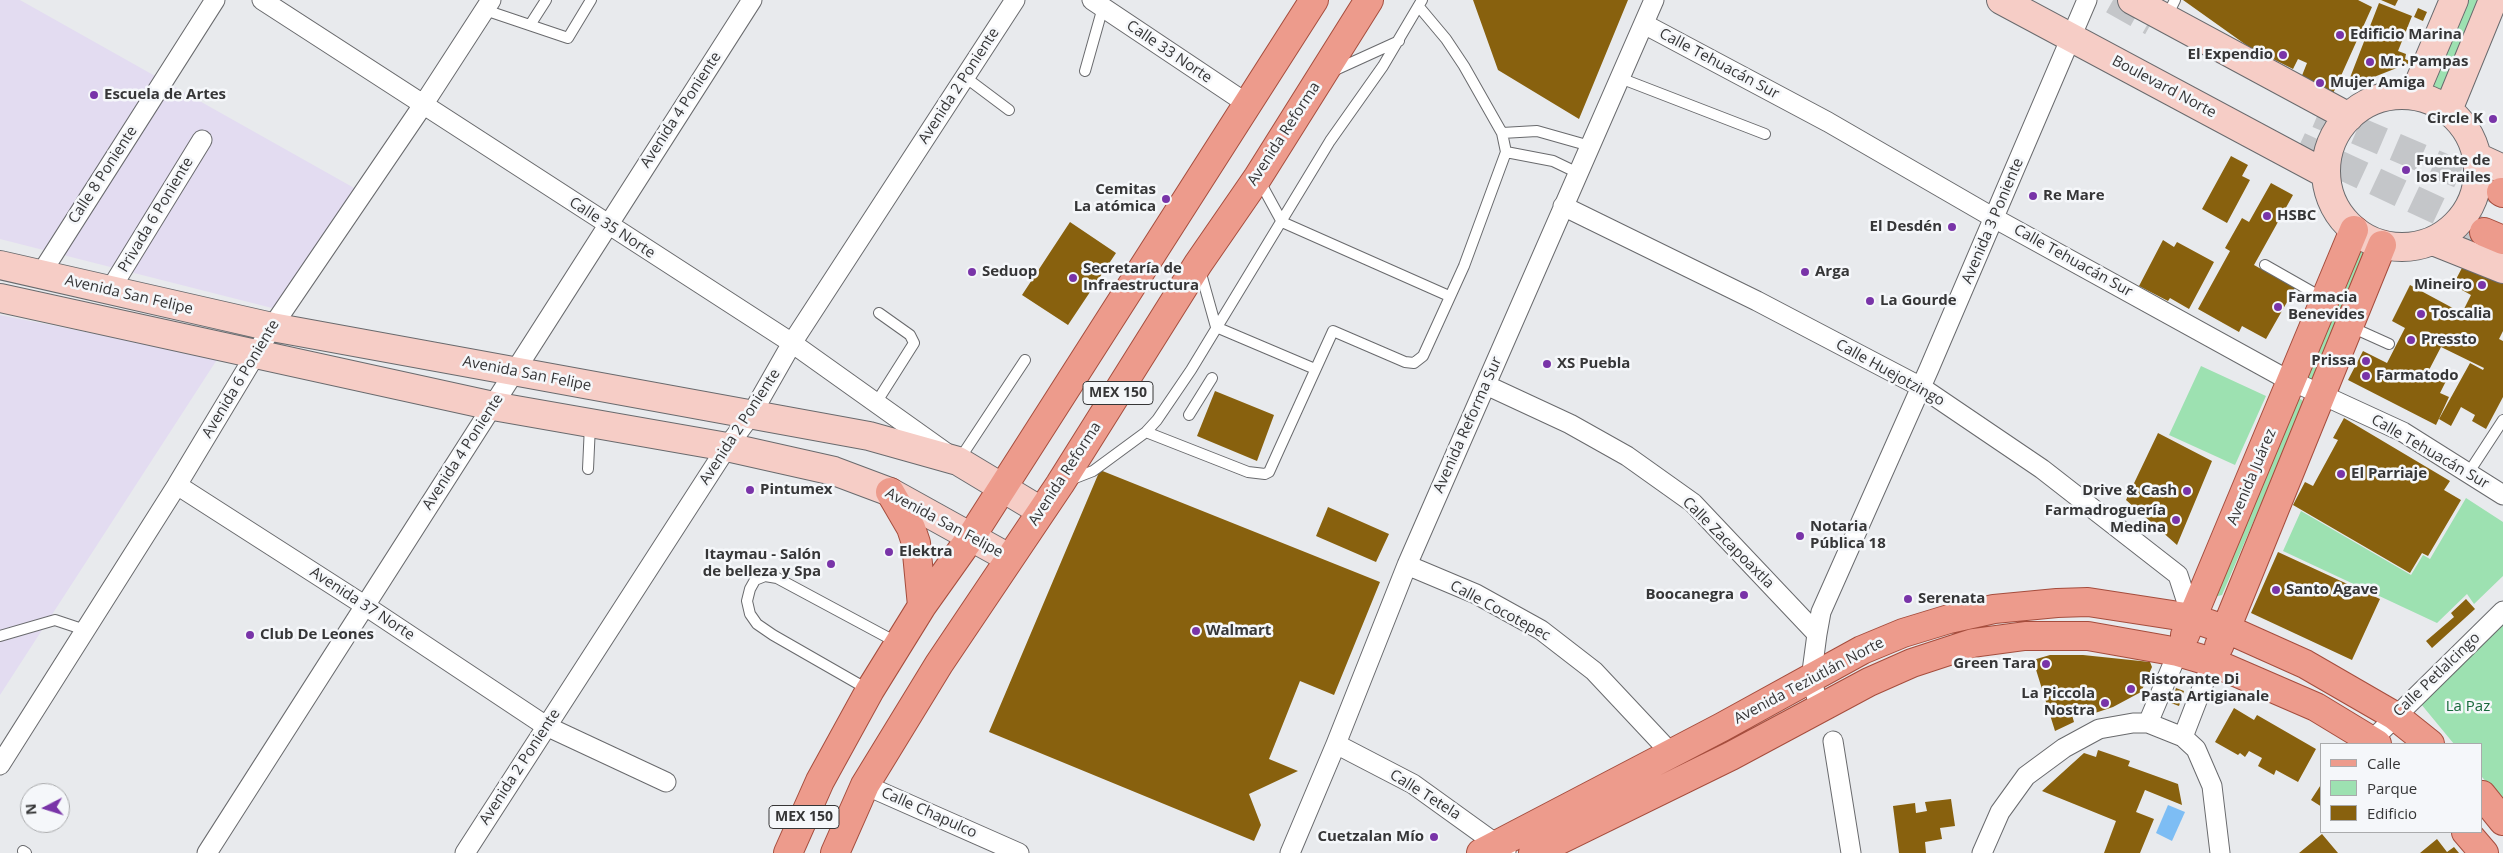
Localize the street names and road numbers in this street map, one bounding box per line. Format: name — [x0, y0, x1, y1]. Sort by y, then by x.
street label: Calle 33 Norte — [1123, 17, 1215, 87]
street label: Avenida 2 Poniente — [915, 25, 1003, 147]
street label: Calle Tehuacán Sur — [1656, 25, 1782, 103]
street label: Avenida 4 Poniente — [637, 49, 725, 171]
street label: Boulevard Norte — [2109, 52, 2219, 122]
street label: Avenida Reforma — [1244, 79, 1324, 189]
street label: Calle 8 Poniente — [65, 123, 141, 227]
street label: Privada 6 Poniente — [115, 154, 197, 276]
street label: Avenida 3 Poniente — [1958, 155, 2028, 287]
street label: Calle 35 Norte — [566, 194, 658, 262]
street label: Calle Tehuacán Sur — [2010, 221, 2136, 301]
street label: Avenida San Felipe — [63, 272, 195, 318]
street label: Avenida 6 Poniente — [199, 317, 283, 441]
street label: Calle Huejotzingo — [1832, 336, 1948, 410]
street label: Avenida San Felipe — [461, 353, 593, 395]
street label: Avenida Reforma Sur — [1430, 354, 1506, 496]
street label: Avenida 2 Poniente — [696, 366, 784, 488]
road number: MEX 150 — [1083, 382, 1153, 404]
street label: Avenida 4 Poniente — [419, 391, 507, 513]
street label: Calle Tehuacán Sur — [2368, 411, 2492, 493]
street label: Avenida Reforma — [1025, 419, 1105, 529]
street label: Avenida Juárez — [2224, 426, 2280, 528]
street label: Avenida San Felipe — [882, 484, 1006, 562]
street label: Calle Zacapoaxtla — [1679, 494, 1777, 592]
street label: Avenida 37 Norte — [306, 563, 418, 645]
street label: Calle Cocotepec — [1447, 577, 1553, 645]
street label: Calle Petlalcingo — [2390, 629, 2484, 721]
street label: Avenida Teziutlán Norte — [1731, 634, 1887, 728]
street label: Avenida 2 Poniente — [476, 706, 564, 828]
street label: Calle Tetela — [1386, 766, 1464, 824]
street label: Calle Chapulco — [878, 784, 980, 842]
road number: MEX 150 — [769, 806, 839, 829]

